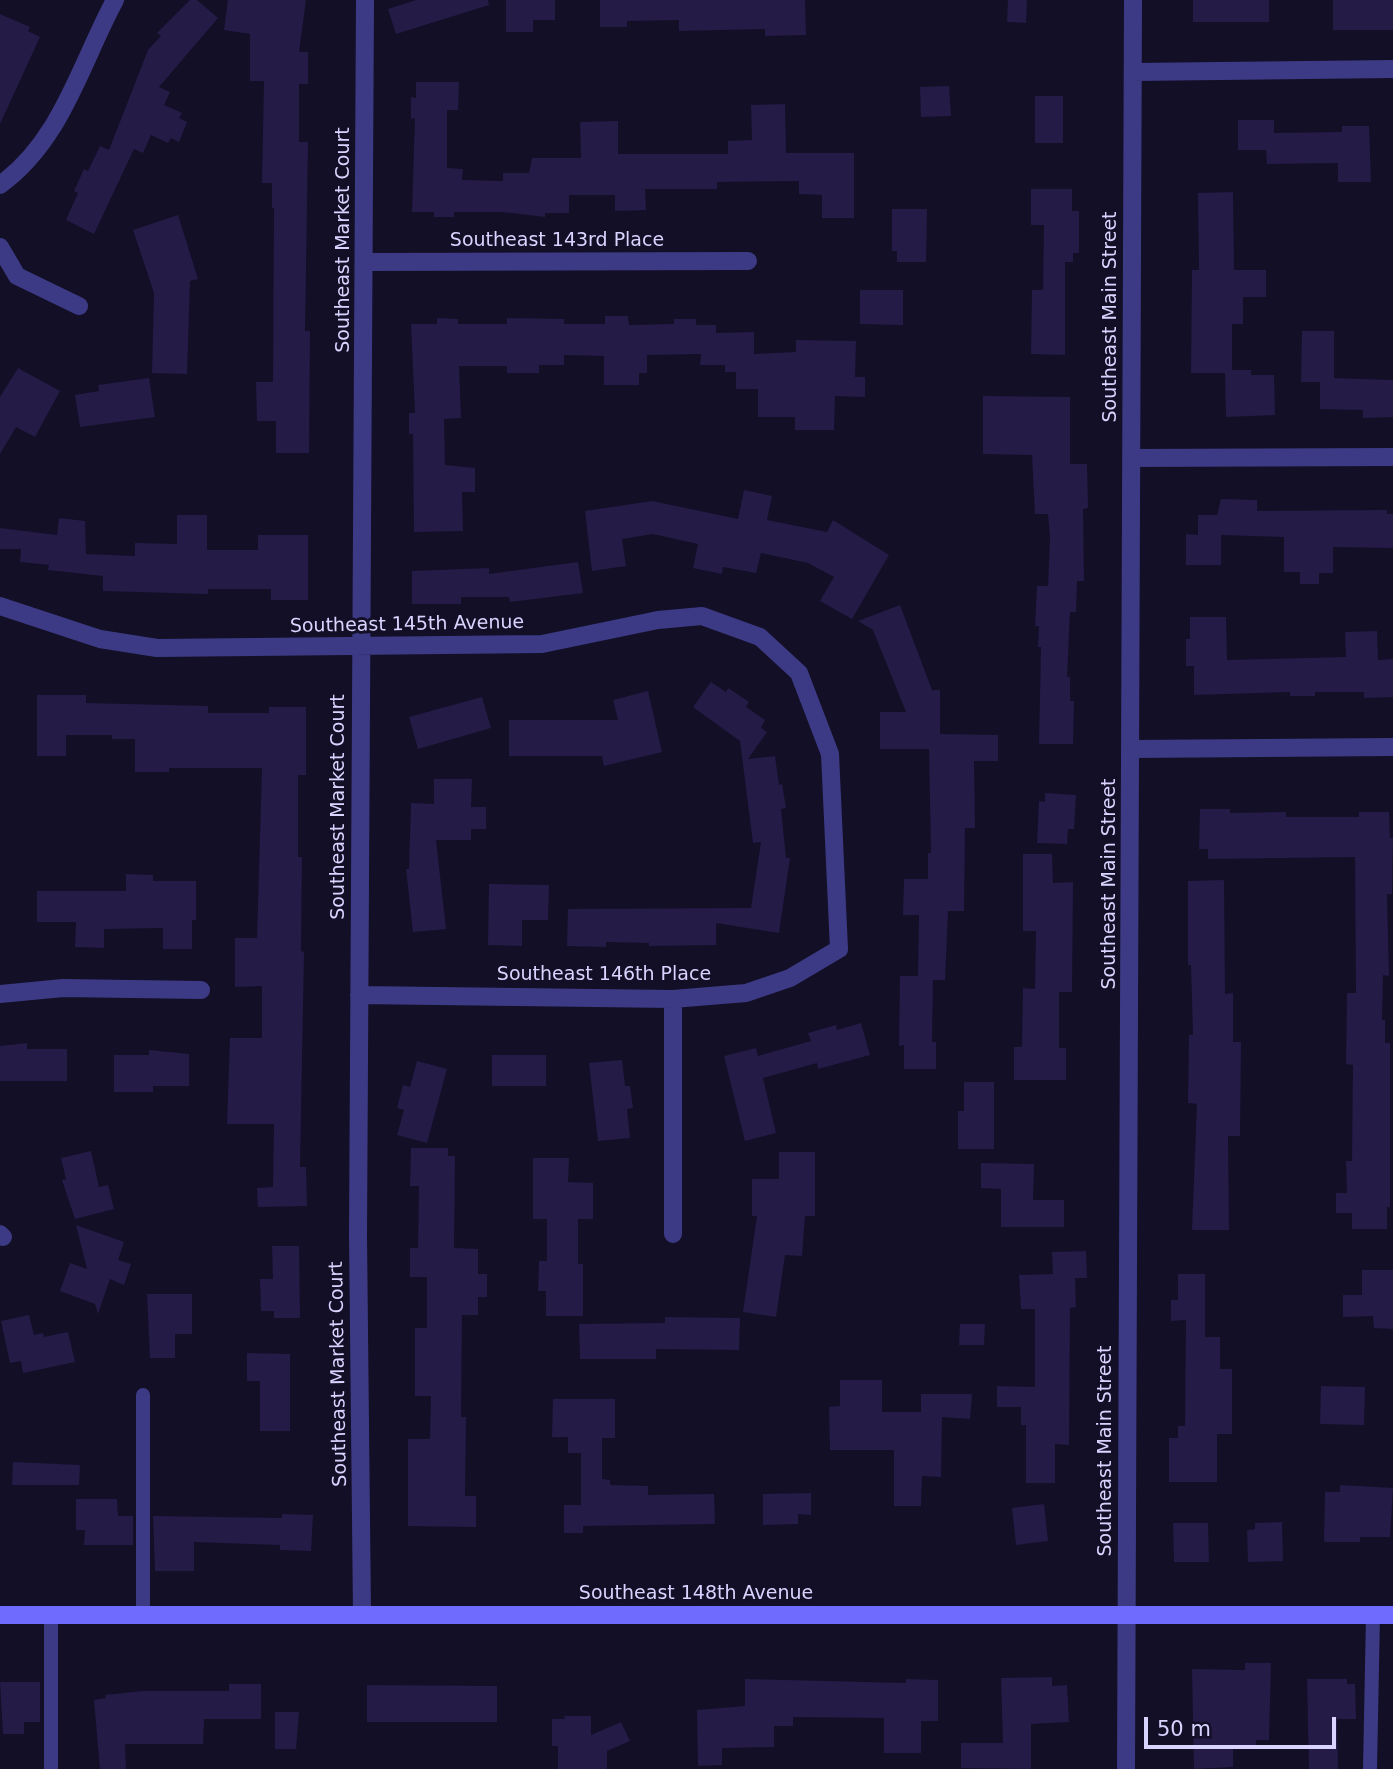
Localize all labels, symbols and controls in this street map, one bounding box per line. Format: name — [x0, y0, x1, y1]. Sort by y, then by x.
street label: Southeast Market Court — [333, 127, 355, 353]
street label: Southeast Main Street — [1100, 211, 1122, 423]
street label: Southeast 143rd Place — [450, 230, 664, 252]
street label: Southeast 145th Avenue — [290, 612, 524, 638]
street label: Southeast Market Court — [328, 694, 350, 920]
street label: Southeast Main Street — [1099, 778, 1121, 990]
street label: Southeast 146th Place — [497, 964, 711, 986]
street label: Southeast Market Court — [326, 1261, 352, 1487]
street label: Southeast Main Street — [1095, 1345, 1117, 1557]
street label: Southeast 148th Avenue — [579, 1583, 813, 1605]
scale bar — [1148, 1702, 1340, 1746]
text: 50 m — [1157, 1717, 1211, 1741]

